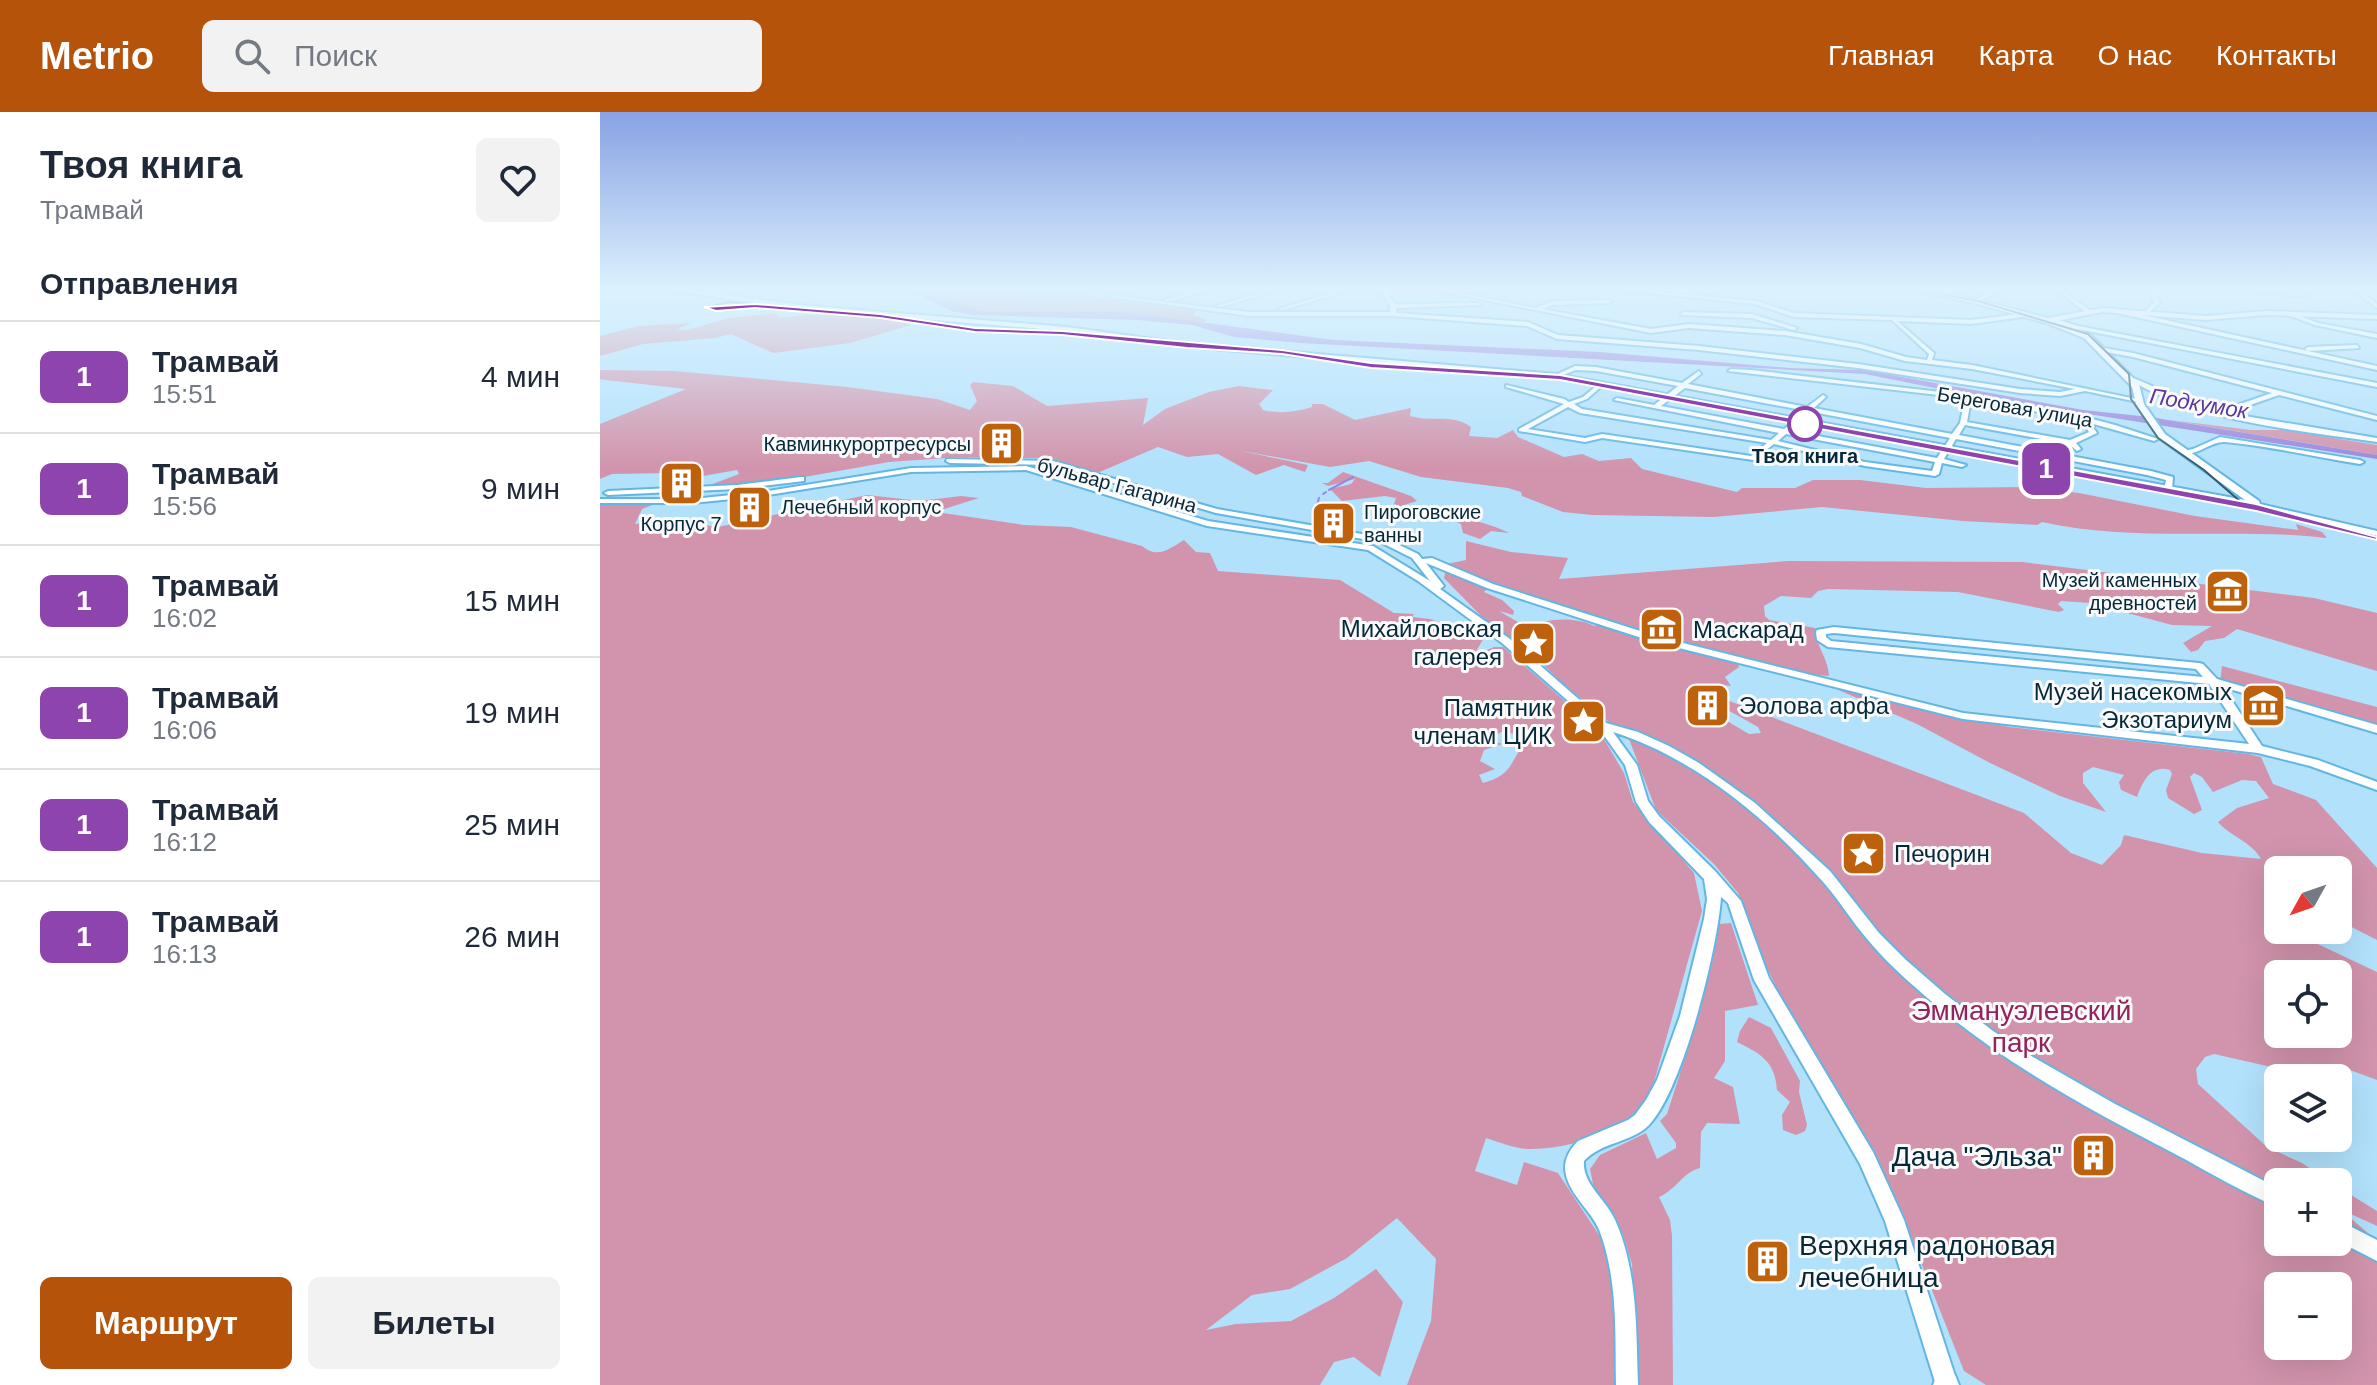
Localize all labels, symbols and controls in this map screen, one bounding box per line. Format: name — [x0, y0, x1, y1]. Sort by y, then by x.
search box — [202, 20, 762, 92]
icon: search — [230, 34, 274, 78]
text: Metrio — [40, 35, 154, 77]
text: Поиск — [294, 39, 377, 72]
text: Главная — [1828, 40, 1935, 71]
text: Карта — [1979, 40, 2053, 71]
text: О нас — [2097, 40, 2172, 71]
text: Контакты — [2216, 40, 2337, 71]
button: heart — [476, 138, 560, 222]
text: Твоя книга — [40, 144, 242, 186]
text: Трамвай — [40, 195, 144, 225]
text: Отправления — [40, 267, 239, 300]
text: Трамвай — [152, 345, 280, 378]
text: 4 мин — [481, 360, 560, 393]
text: 1 — [76, 361, 92, 392]
text: 15:51 — [152, 379, 217, 409]
street label: Береговая улица — [1936, 383, 2095, 432]
water label: Подкумок — [2148, 383, 2252, 424]
marker: Твоя книга — [1788, 407, 1822, 441]
building icon: Кавминкурортресурсы — [978, 420, 1026, 468]
place label: Кавминкурортресурсы — [764, 433, 971, 455]
line badge: 1 — [2020, 443, 2072, 495]
place label: Твоя книга — [1752, 445, 1859, 467]
street label: бульвар Гагарина — [1035, 453, 1200, 517]
text: 1 — [2038, 453, 2054, 484]
text: Трамвай — [152, 457, 280, 490]
building icon: Корпус 7 — [657, 460, 705, 508]
text: 9 мин — [481, 472, 560, 505]
text: 1 — [76, 473, 92, 504]
building icon: Лечебный корпус — [726, 483, 774, 531]
text: 15:56 — [152, 491, 217, 521]
place label: Лечебный корпус — [781, 496, 941, 518]
building icon: Пироговские ванны — [1309, 499, 1357, 547]
place label: Пироговские ванны — [1364, 501, 1481, 546]
place label: Корпус 7 — [640, 513, 722, 535]
museum icon: Музей каменных древностей — [2204, 567, 2252, 615]
text: Трамвай — [152, 569, 280, 602]
place label: Музей каменных древностей — [2042, 569, 2197, 614]
text: 15 мин — [464, 584, 560, 617]
text: 1 — [76, 585, 92, 616]
text: 16:02 — [152, 603, 217, 633]
museum icon: Маскарад — [1638, 606, 1686, 654]
place label: Михайловская галерея — [1341, 615, 1502, 670]
place label: Маскарад — [1693, 616, 1804, 643]
place icon: Михайловская галерея — [1509, 619, 1557, 667]
place label: Музей насекомых Экзотариум — [2034, 678, 2232, 733]
text: Трамвай — [152, 681, 280, 714]
building icon: Эолова арфа — [1684, 682, 1732, 730]
museum icon: Музей насекомых Экзотариум — [2239, 682, 2287, 730]
place label: Эолова арфа — [1739, 692, 1890, 719]
place label: Памятник членам ЦИК — [1413, 694, 1552, 749]
text: 19 мин — [464, 696, 560, 729]
text: 1 — [76, 697, 92, 728]
place icon: Памятник членам ЦИК — [1559, 698, 1607, 746]
text: 16:06 — [152, 715, 217, 745]
text: Трамвай — [152, 793, 280, 826]
text: 25 мин — [464, 808, 560, 841]
text: 1 — [76, 809, 92, 840]
text: 16:12 — [152, 827, 217, 857]
place icon: Печорин — [1839, 830, 1887, 878]
place label: Печорин — [1894, 840, 1990, 867]
north arrow — [2264, 856, 2352, 944]
map controls — [2264, 856, 2352, 1360]
text: Трамвай — [152, 905, 280, 938]
text: 26 мин — [464, 920, 560, 953]
text: 1 — [76, 921, 92, 952]
text: 16:13 — [152, 939, 217, 969]
button: locate — [2264, 960, 2352, 1048]
park label: Эммануэлевский парк — [1911, 995, 2131, 1058]
button: layers — [2264, 1064, 2352, 1152]
building icon: Дача "Эльза" — [2069, 1132, 2117, 1180]
place label: Дача "Эльза" — [1892, 1141, 2062, 1172]
button: + — [2264, 1168, 2352, 1256]
place label: Верхняя радоновая лечебница — [1799, 1230, 2055, 1293]
building icon: Верхняя радоновая лечебница — [1744, 1237, 1792, 1285]
button: − — [2264, 1272, 2352, 1360]
button: Маршрут — [40, 1277, 292, 1369]
button: Билеты — [308, 1277, 560, 1369]

